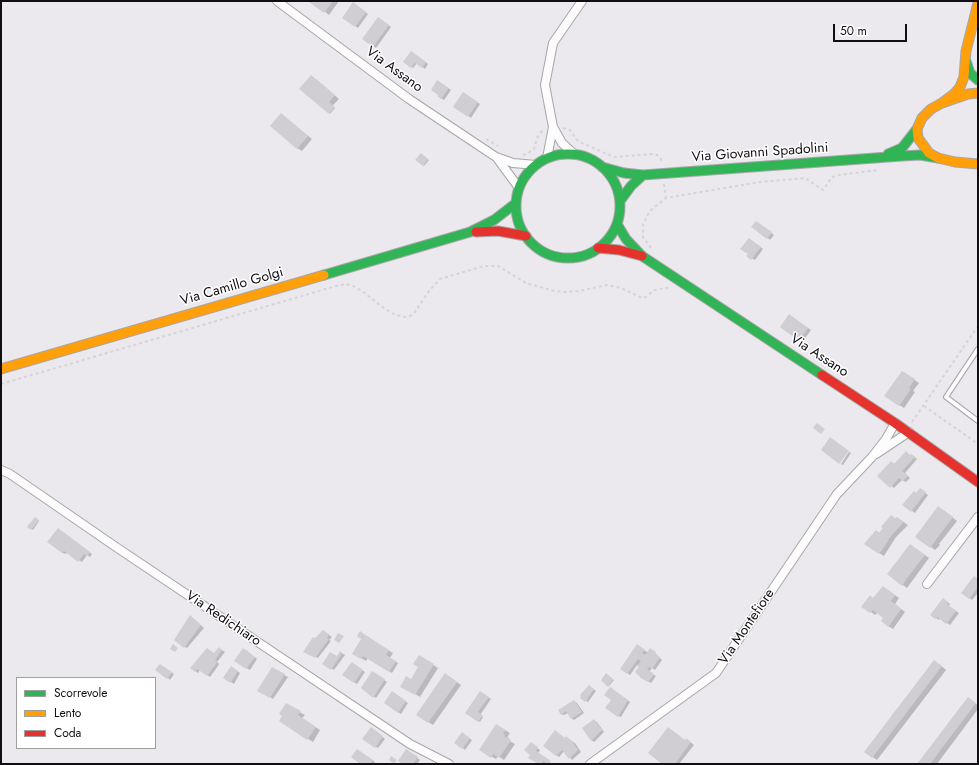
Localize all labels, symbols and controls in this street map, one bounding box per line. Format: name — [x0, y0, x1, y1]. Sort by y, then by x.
scale bar — [835, 16, 909, 42]
text: 50 m — [840, 22, 867, 40]
street label: Via Assano — [362, 44, 426, 96]
street label: Via Giovanni Spadolini — [691, 140, 829, 166]
street label: Via Camillo Golgi — [179, 264, 285, 310]
street label: Via Assano — [787, 331, 851, 381]
street label: Via Montefiore — [715, 586, 779, 668]
street label: Via Redichiaro — [182, 588, 264, 650]
legend — [16, 677, 156, 749]
text: Scorrevole — [54, 684, 108, 702]
text: Lento — [54, 704, 81, 722]
text: Coda — [54, 724, 81, 742]

